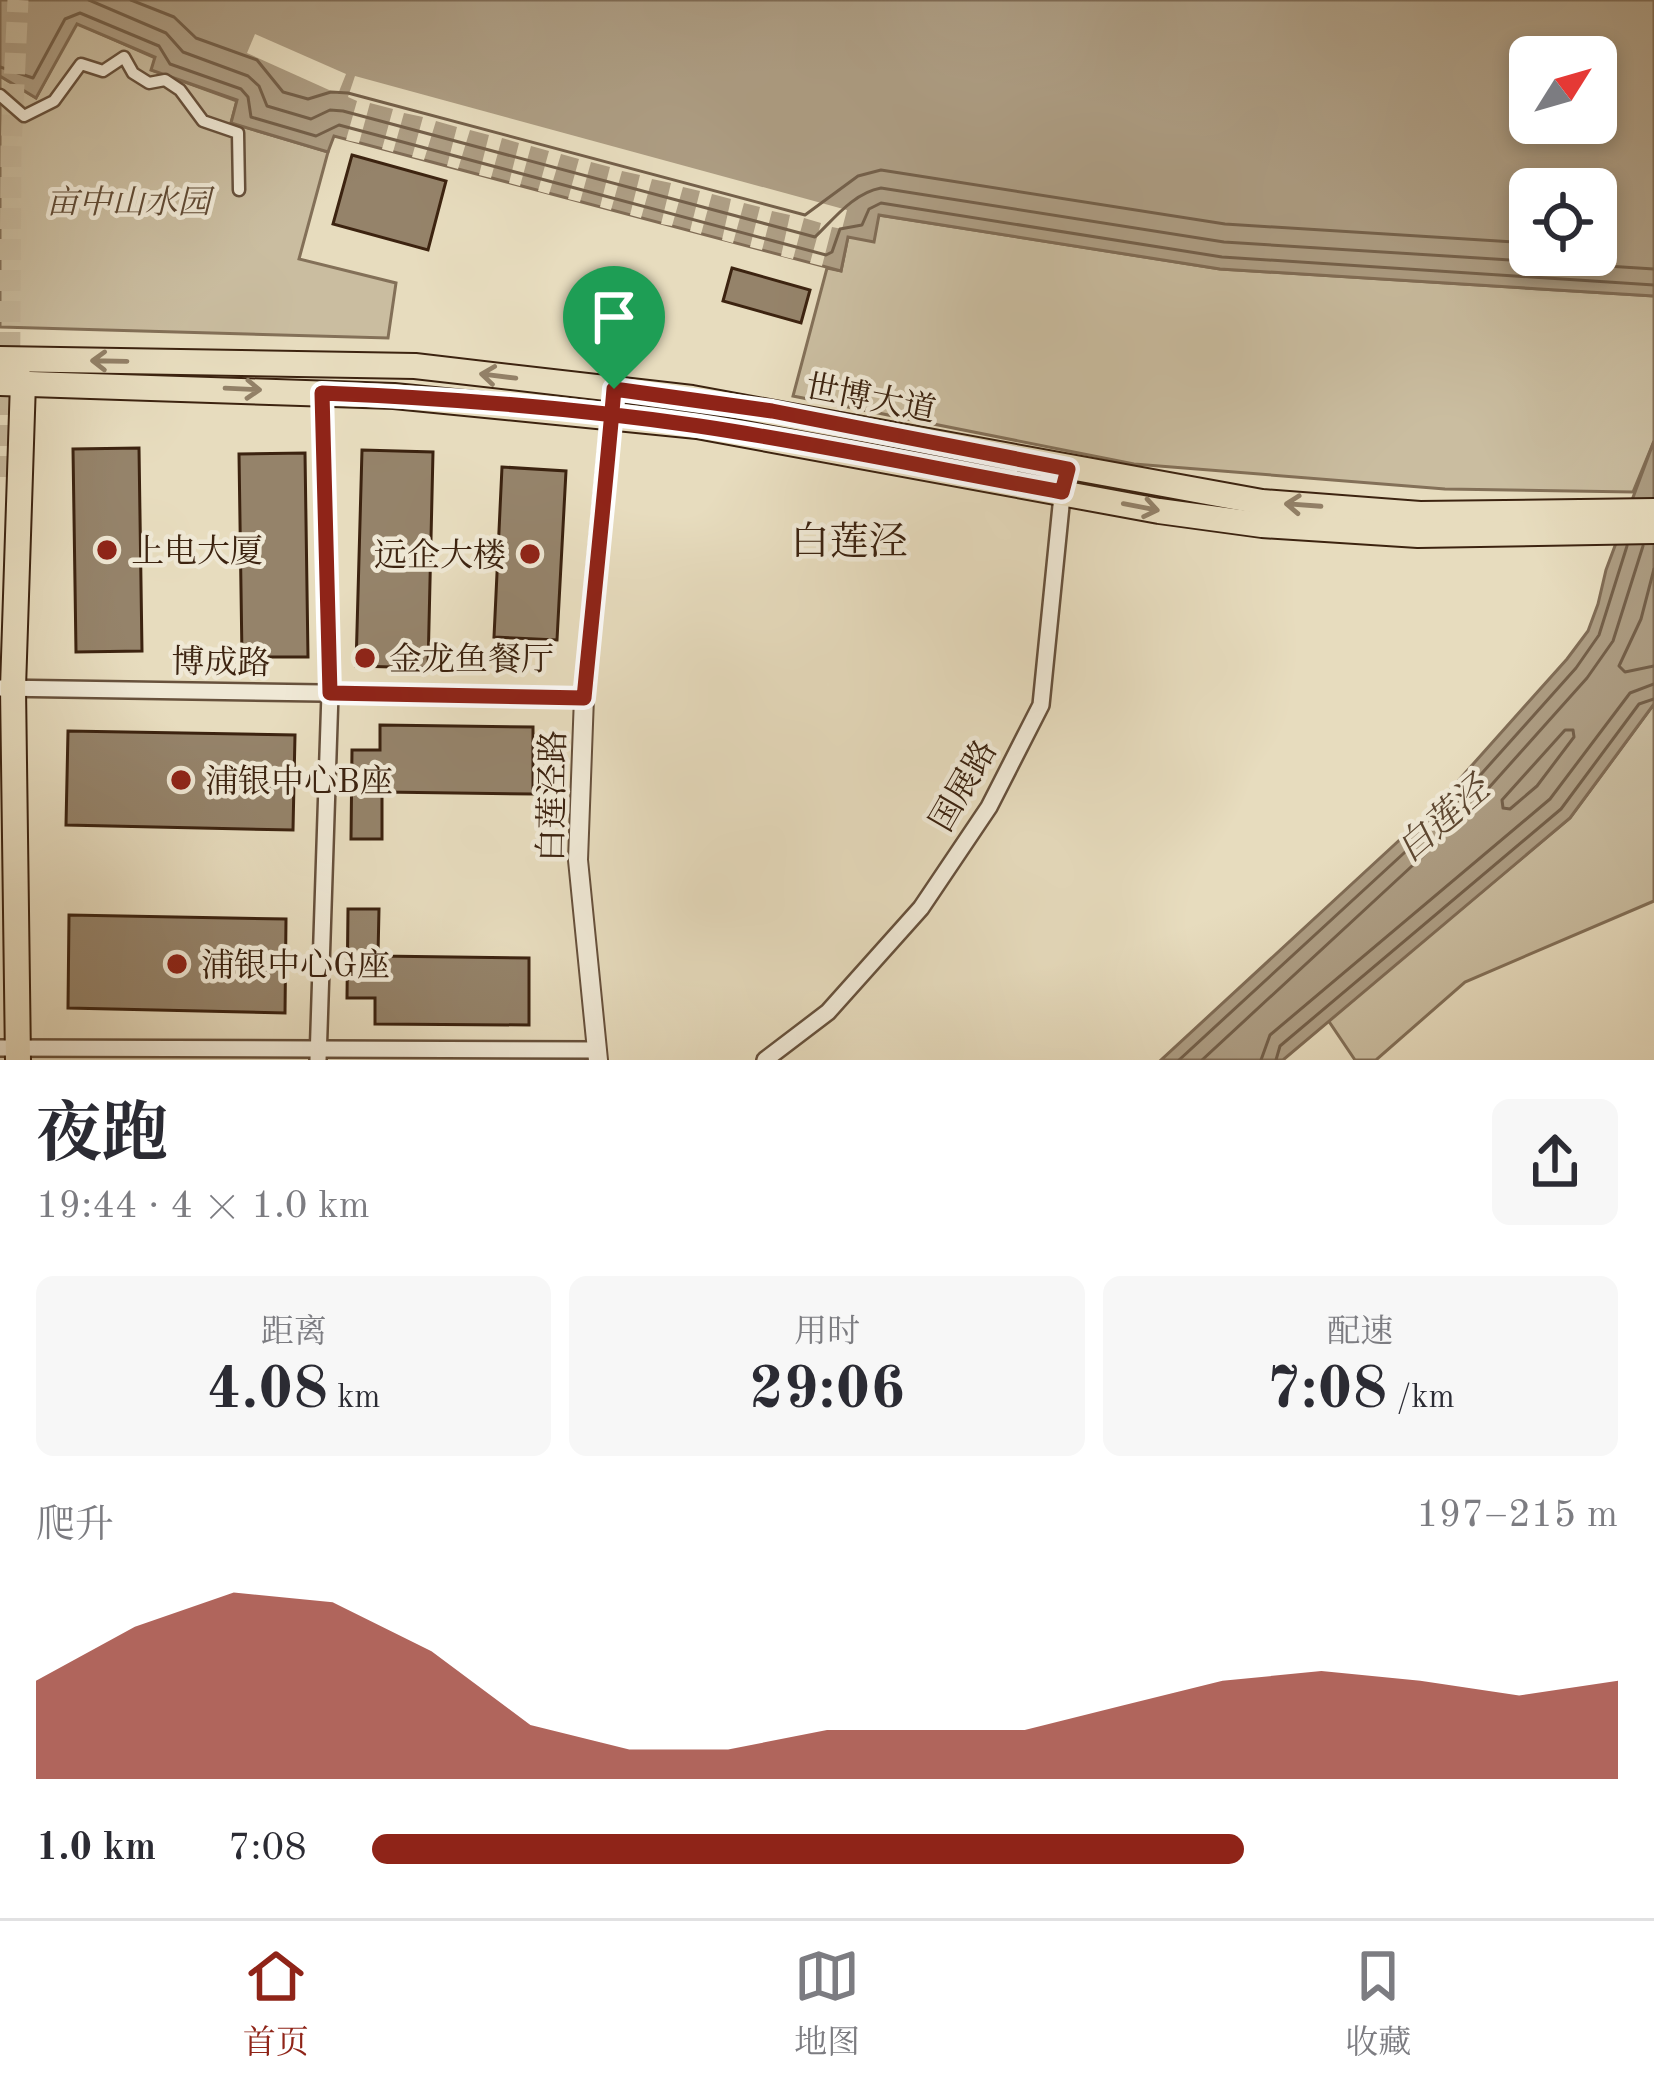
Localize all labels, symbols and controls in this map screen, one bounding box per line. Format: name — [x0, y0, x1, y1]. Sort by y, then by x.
north arrow — [1509, 36, 1617, 144]
map controls — [1509, 36, 1617, 276]
button: locate — [1509, 168, 1617, 276]
park label: 亩中山水园 — [46, 185, 216, 221]
pin — [563, 266, 665, 389]
icon: arrive — [581, 284, 647, 350]
one-way arrow — [90, 350, 129, 373]
one-way arrow — [479, 364, 518, 386]
street label: 世博大道 — [802, 369, 939, 429]
one-way arrow — [223, 378, 262, 401]
one-way arrow — [1284, 493, 1323, 516]
one-way arrow — [1121, 497, 1160, 519]
district label: 白莲泾 — [790, 521, 908, 563]
place label: 上电大厦 — [131, 534, 263, 570]
marker: 上电大厦 — [94, 537, 120, 563]
place label: 远企大楼 — [374, 537, 506, 574]
marker: 远企大楼 — [517, 541, 543, 567]
place label: 金龙鱼餐厅 — [389, 642, 554, 678]
street label: 博成路 — [171, 644, 271, 682]
marker: 金龙鱼餐厅 — [352, 645, 378, 671]
street label: 白莲泾路 — [534, 730, 572, 862]
street label: 国展路 — [923, 734, 1004, 838]
place label: 浦银中心B座 — [205, 764, 393, 800]
marker: 浦银中心B座 — [168, 767, 194, 793]
water label: 白莲泾 — [1389, 767, 1499, 870]
place label: 浦银中心G座 — [201, 948, 390, 984]
marker: 浦银中心G座 — [164, 951, 190, 977]
button: share — [1492, 1099, 1618, 1225]
text: 夜跑 — [36, 1105, 168, 1171]
text: 19:44 · 4 × 1.0 km — [36, 1187, 370, 1226]
text: 距离 — [261, 1317, 327, 1350]
text: 用时 — [794, 1317, 860, 1350]
text: 配速 — [1327, 1317, 1393, 1350]
text: 4.08 — [207, 1361, 328, 1421]
text: 29:06 — [749, 1361, 905, 1421]
text: 7:08 — [1266, 1361, 1387, 1421]
text: km — [328, 1382, 381, 1415]
text: /km — [1387, 1382, 1455, 1415]
text: 197–215 m — [1416, 1496, 1618, 1535]
text: 爬升 — [36, 1507, 114, 1546]
text: 1.0 km — [36, 1829, 156, 1868]
text: 7:08 — [228, 1829, 307, 1868]
tab: 首页 — [243, 1943, 309, 2065]
tab: 地图 — [794, 1943, 860, 2065]
tab: 收藏 — [1345, 1943, 1411, 2065]

